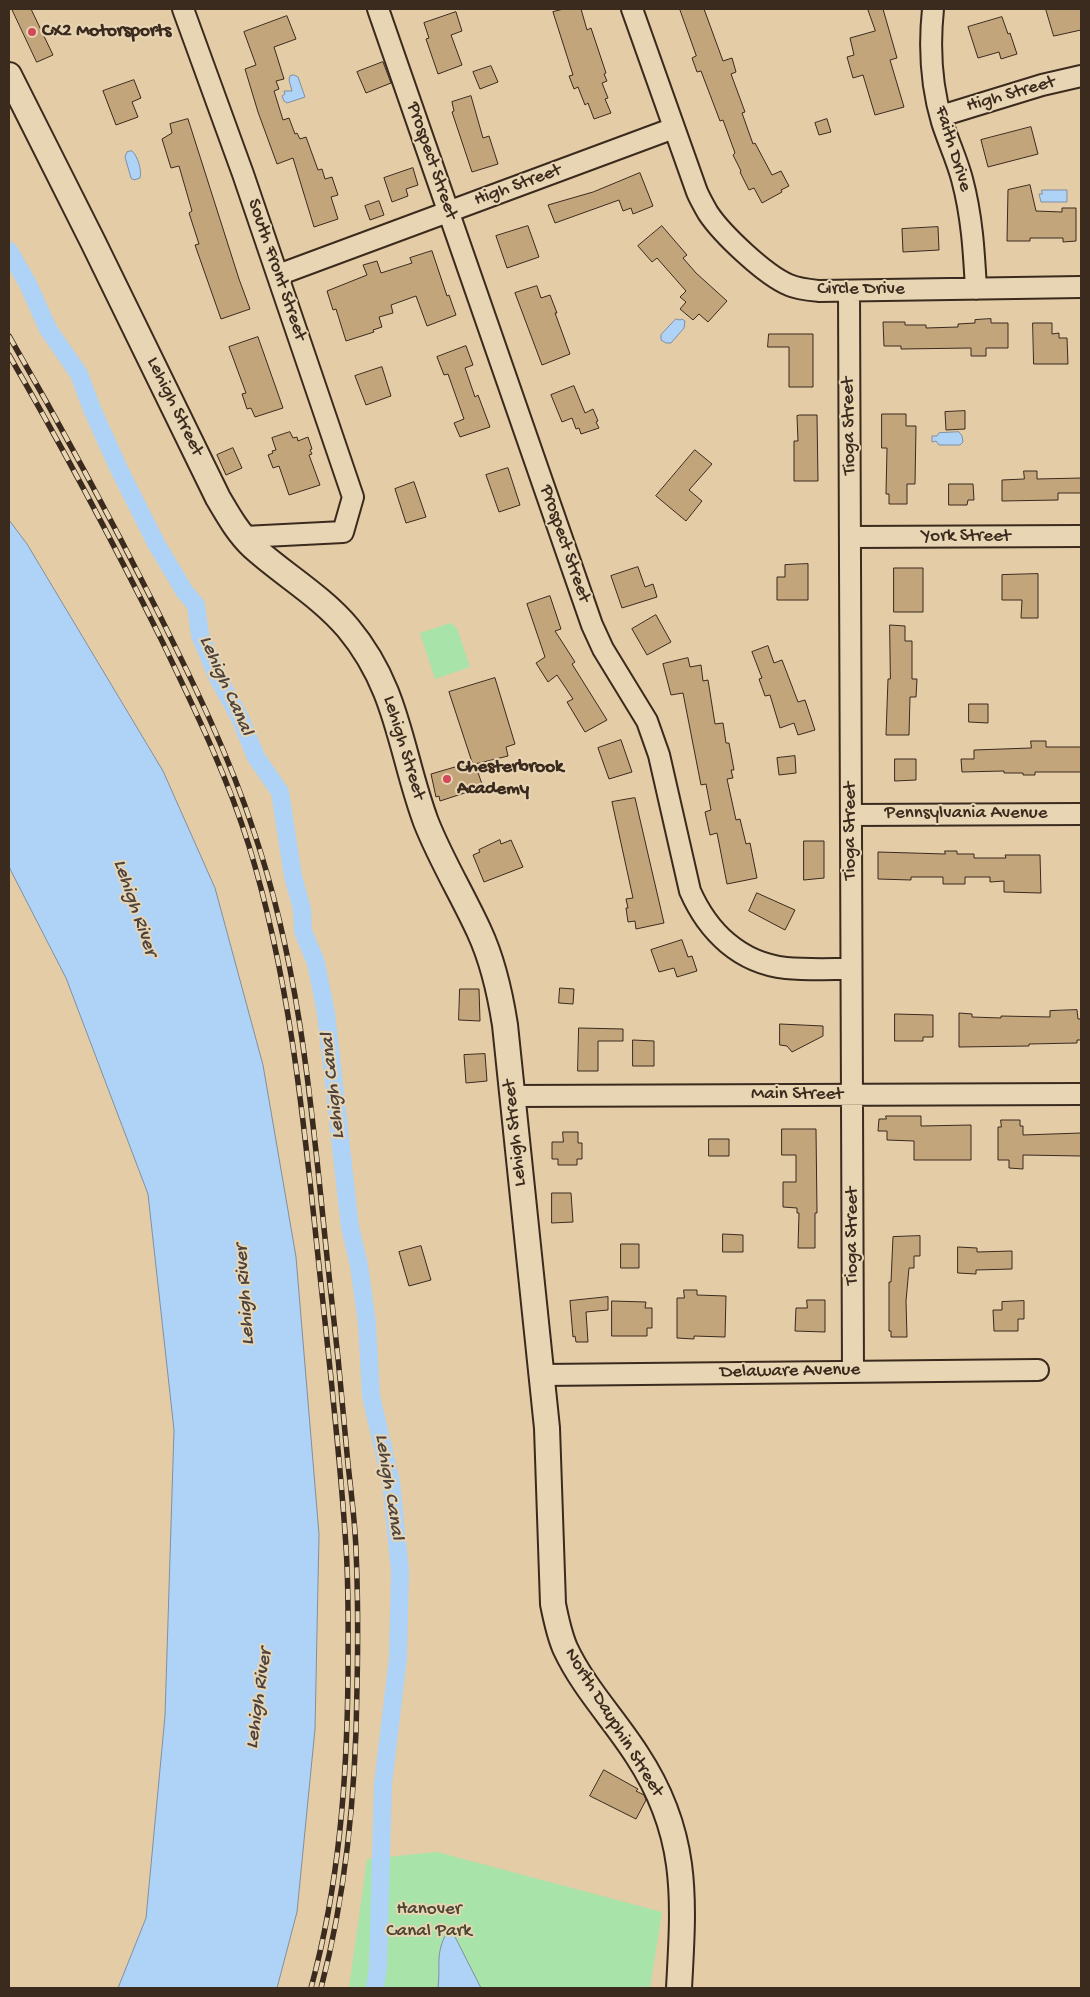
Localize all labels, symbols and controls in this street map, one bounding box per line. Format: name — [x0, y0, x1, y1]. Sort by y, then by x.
place label: CX2 Motorsports — [42, 21, 171, 43]
marker: CX2 Motorsports — [26, 26, 38, 38]
street label: High Street — [964, 71, 1058, 119]
street label: Prospect Street — [400, 99, 462, 223]
street label: Faith Drive — [928, 103, 976, 195]
street label: High Street — [471, 160, 565, 212]
street label: South Front Street — [241, 196, 311, 344]
street label: Circle Drive — [817, 279, 905, 301]
street label: Lehigh Street — [140, 354, 208, 460]
street label: Tioga Street — [838, 377, 862, 475]
street label: Prospect Street — [533, 482, 595, 606]
street label: York Street — [921, 526, 1011, 548]
water label: Lehigh Canal — [192, 632, 258, 740]
street label: Lehigh Street — [376, 693, 430, 803]
place label: Chesterbrook Academy — [457, 757, 564, 801]
marker: Chesterbrook Academy — [441, 773, 453, 785]
street label: Tioga Street — [840, 782, 862, 880]
street label: Pennsylvania Avenue — [884, 803, 1048, 825]
water label: Lehigh River — [106, 857, 162, 959]
water label: Lehigh Canal — [316, 1032, 352, 1140]
street label: Lehigh Street — [499, 1078, 533, 1188]
street label: Main Street — [751, 1084, 843, 1106]
street label: Tioga Street — [842, 1187, 864, 1285]
water label: Lehigh River — [231, 1244, 261, 1346]
street label: Delaware Avenue — [720, 1359, 860, 1385]
water label: Lehigh Canal — [368, 1433, 408, 1541]
street label: North Dauphin Street — [558, 1644, 668, 1802]
water label: Lehigh River — [241, 1648, 279, 1750]
park label: Hanover Canal Park — [386, 1899, 472, 1943]

